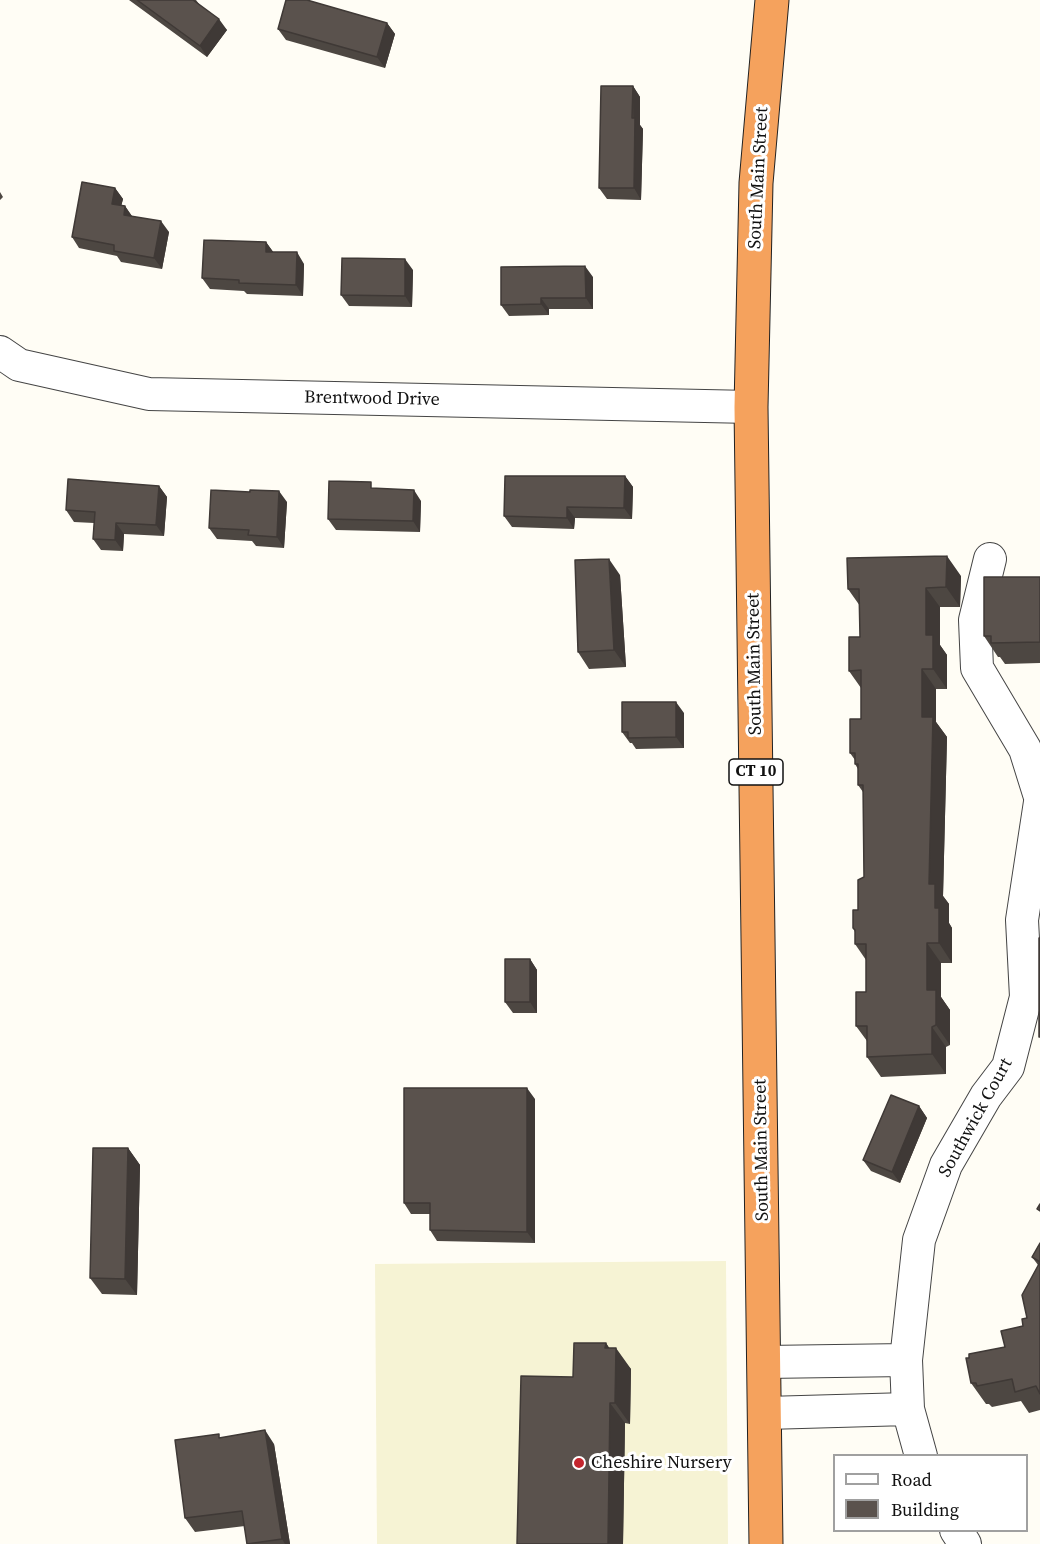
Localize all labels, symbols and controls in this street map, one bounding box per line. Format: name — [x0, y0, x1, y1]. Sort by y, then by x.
street label: South Main Street — [744, 106, 774, 250]
street label: Brentwood Drive — [304, 387, 440, 411]
street label: South Main Street — [743, 593, 767, 735]
road number: CT 10 — [729, 759, 783, 785]
street label: Southwick Court — [934, 1055, 1018, 1181]
street label: South Main Street — [750, 1079, 774, 1221]
place label: Cheshire Nursery — [591, 1452, 732, 1474]
legend — [833, 1454, 1028, 1532]
marker: Cheshire Nursery — [572, 1456, 586, 1470]
text: Road — [891, 1467, 932, 1492]
text: Building — [891, 1497, 959, 1522]

